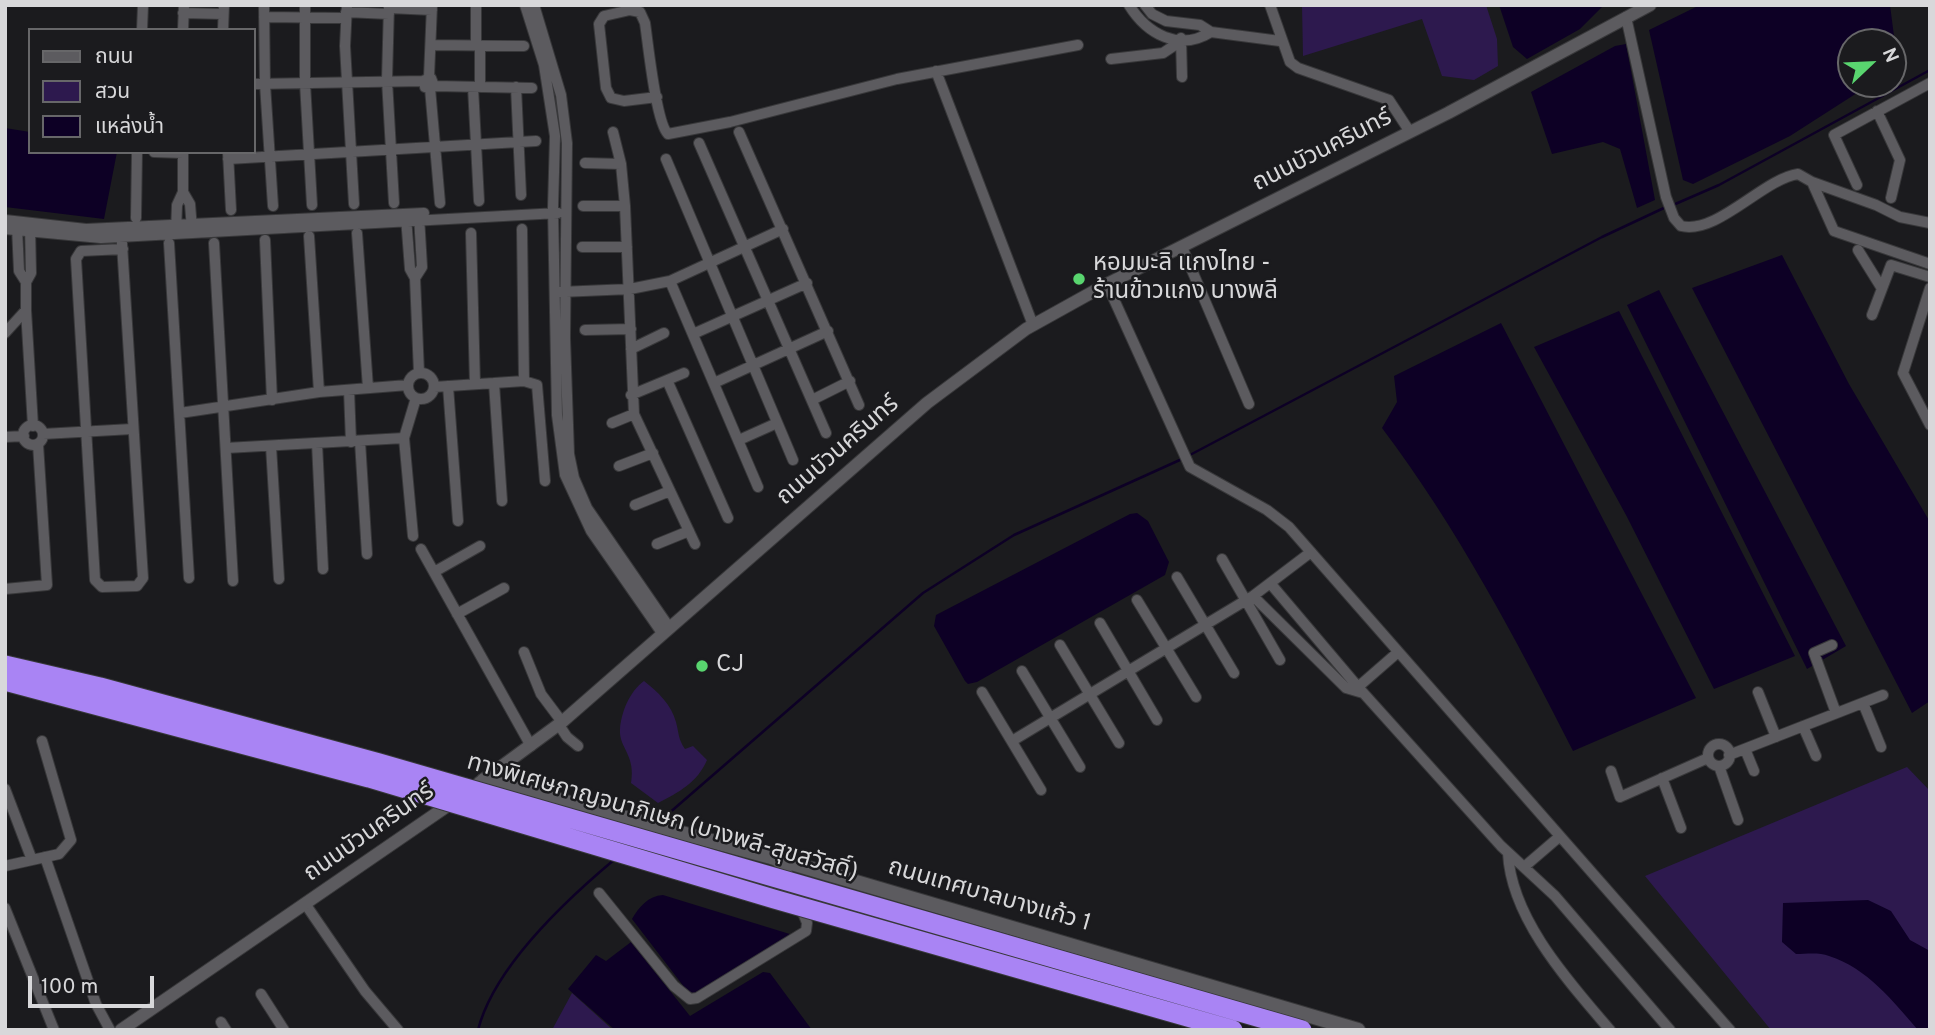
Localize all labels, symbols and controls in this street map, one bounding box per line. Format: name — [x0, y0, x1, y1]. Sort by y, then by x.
legend — [28, 28, 256, 154]
north arrow — [1837, 28, 1907, 98]
text: ถนน — [95, 44, 133, 71]
text: N — [1876, 45, 1903, 67]
text: สวน — [95, 79, 130, 106]
street label: ถนนบัวนครินทร์ — [1249, 105, 1397, 199]
text: แหล่งน้ำ — [95, 114, 164, 141]
place label: หอมมะลิ เเกงไทย - ร้านข้าวแกง บางพลี — [1093, 251, 1278, 307]
marker: หอมมะลิ เเกงไทย - ร้านข้าวแกง บางพลี — [1071, 271, 1087, 287]
street label: ถนนบัวนครินทร์ — [772, 391, 906, 513]
place label: CJ — [716, 652, 744, 680]
marker: CJ — [694, 658, 710, 674]
street label: ทางพิเศษกาญจนาภิเษก (บางพลี-สุขสวัสดิ์) — [463, 749, 861, 889]
street label: ถนนบัวนครินทร์ — [299, 779, 441, 889]
street label: ถนนเทศบาลบางแก้ว 1 — [884, 854, 1094, 940]
scale bar — [32, 962, 158, 1006]
text: 100 m — [41, 974, 98, 1001]

